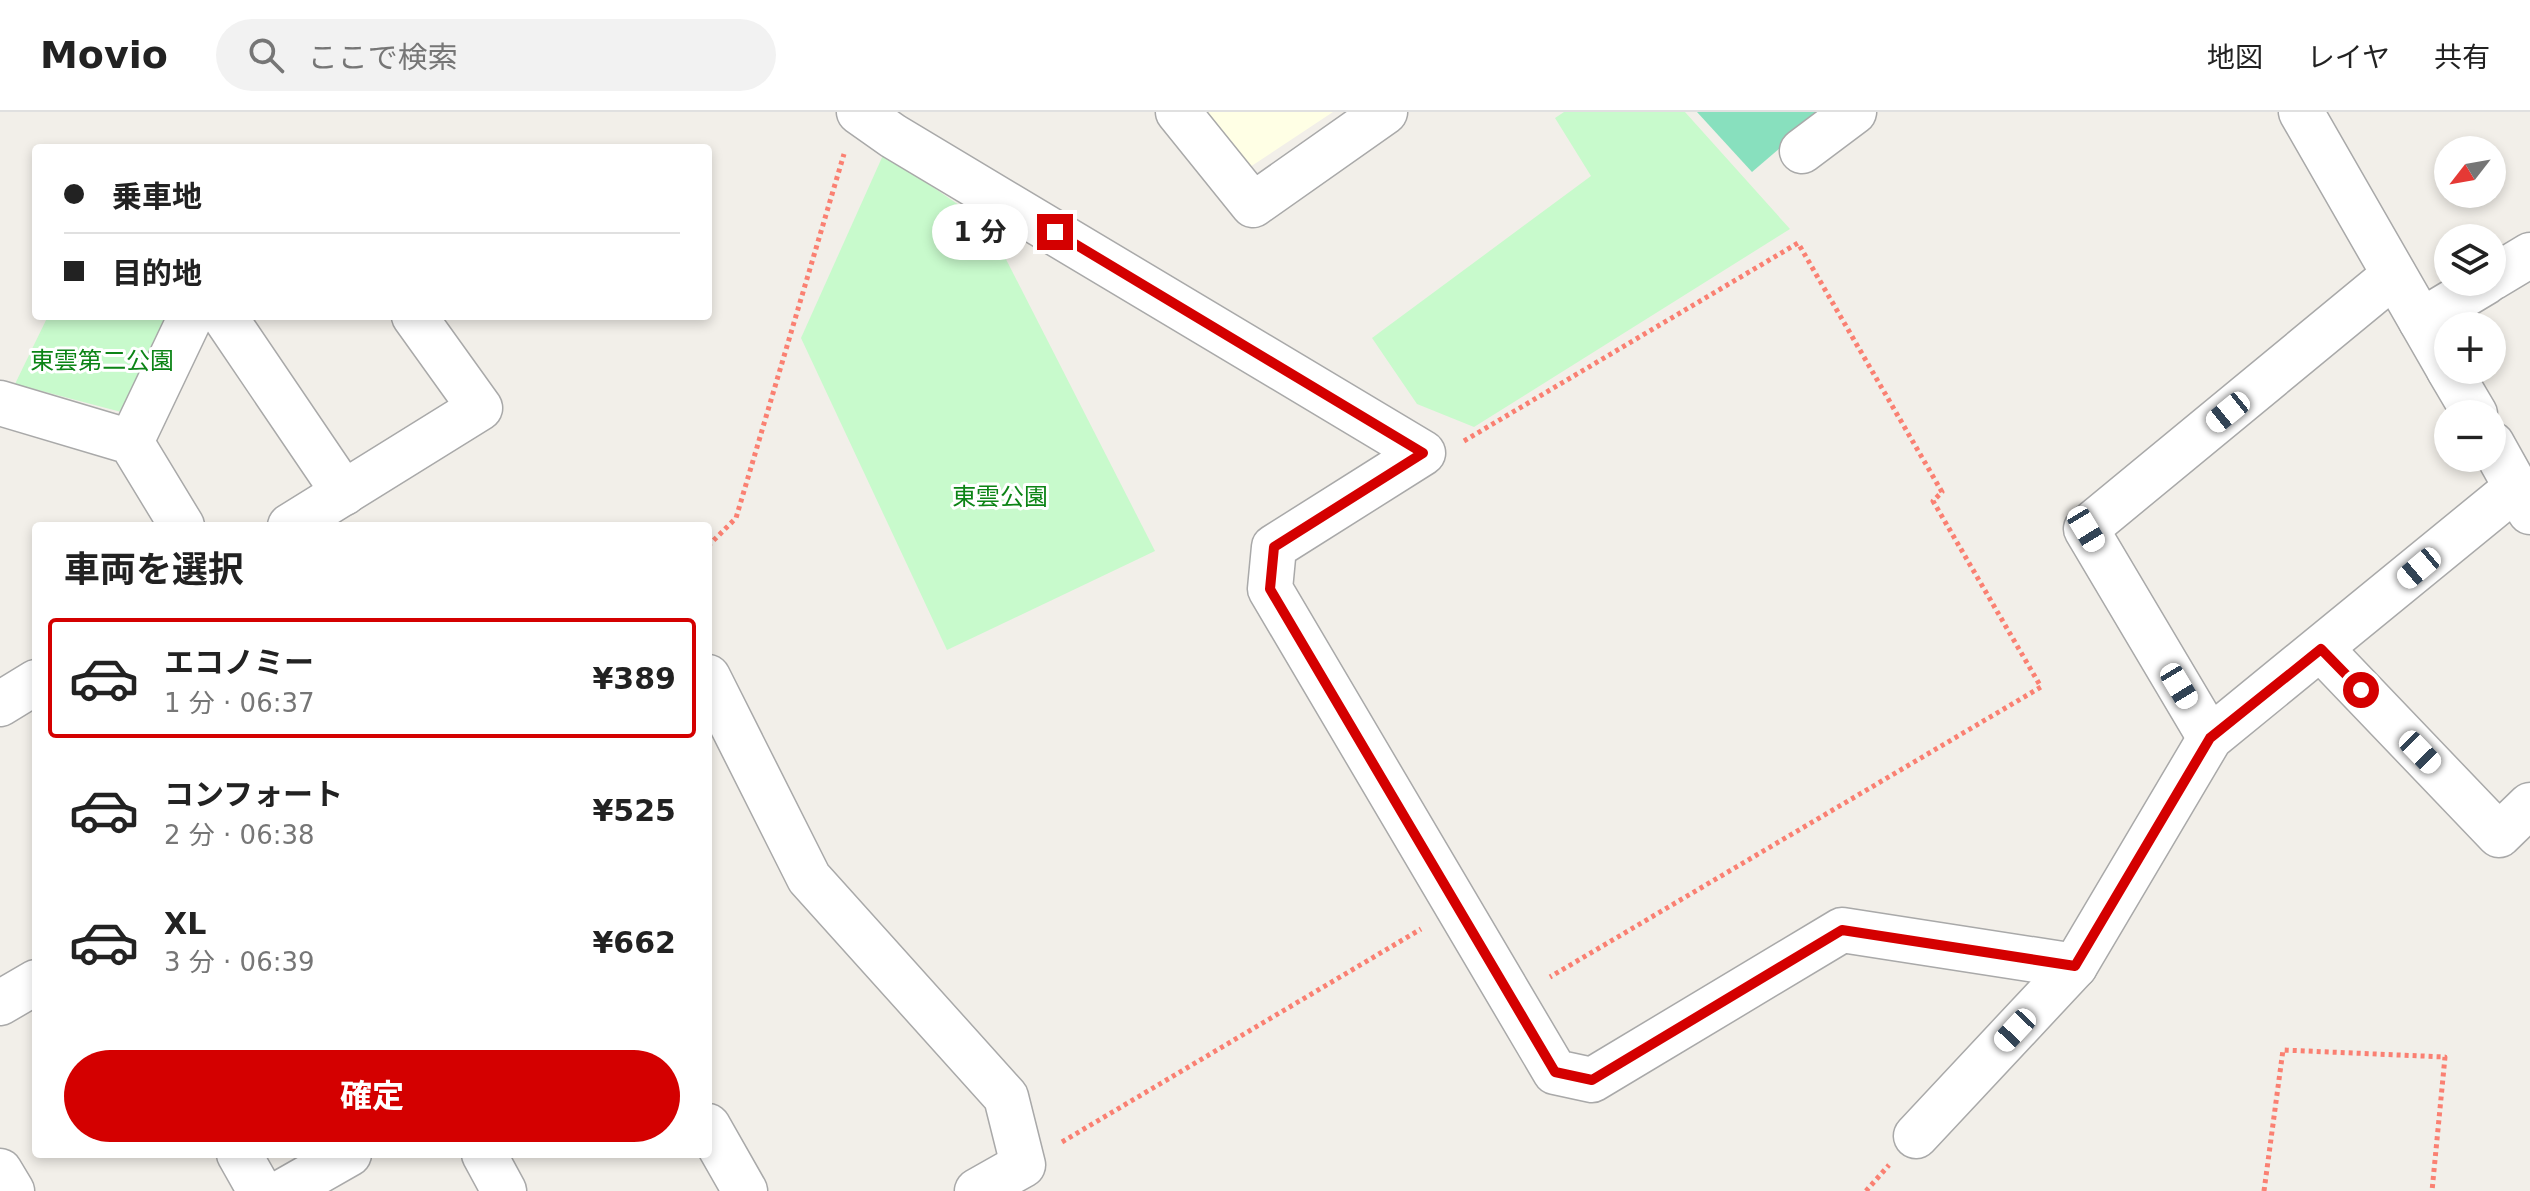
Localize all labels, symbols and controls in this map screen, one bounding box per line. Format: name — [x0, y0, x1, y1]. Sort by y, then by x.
search box — [216, 19, 776, 91]
text: Movio — [40, 33, 168, 77]
icon: search — [244, 33, 288, 77]
text: ここで検索 — [308, 40, 458, 75]
text: 地図 — [2207, 41, 2263, 74]
text: レイヤ — [2307, 41, 2390, 74]
text: 共有 — [2434, 41, 2490, 74]
north arrow — [2434, 136, 2506, 208]
map controls — [2434, 136, 2506, 472]
text: 乗車地 — [112, 179, 202, 214]
callout: 1 分 — [931, 204, 1027, 260]
route end — [1037, 214, 1073, 250]
text: 1 分 — [953, 217, 1007, 247]
button: layers — [2434, 224, 2506, 296]
text: 目的地 — [112, 256, 202, 291]
button: + — [2434, 312, 2506, 384]
park label: 東雲第二公園 — [30, 347, 174, 375]
car — [2202, 388, 2254, 436]
button: − — [2434, 400, 2506, 472]
park label: 東雲公園 — [952, 483, 1048, 511]
car — [2063, 502, 2109, 556]
car — [2393, 543, 2445, 593]
text: 車両を選択 — [64, 549, 244, 590]
icon: car — [68, 642, 140, 714]
text: エコノミー — [164, 645, 314, 680]
car — [2156, 659, 2202, 713]
text: ¥389 — [593, 661, 676, 696]
route start — [2343, 672, 2379, 708]
text: 1 分 · 06:37 — [164, 688, 315, 718]
car — [2395, 726, 2445, 778]
icon: car — [68, 774, 140, 846]
text: コンフォート — [164, 777, 343, 812]
text: ¥525 — [593, 793, 676, 828]
text: 2 分 · 06:38 — [164, 820, 315, 850]
icon: car — [68, 906, 140, 978]
text: XL — [164, 906, 206, 941]
text: ¥662 — [593, 925, 676, 960]
text: 3 分 · 06:39 — [164, 947, 315, 977]
car — [1990, 1004, 2040, 1056]
button: 確定 — [64, 1050, 680, 1142]

